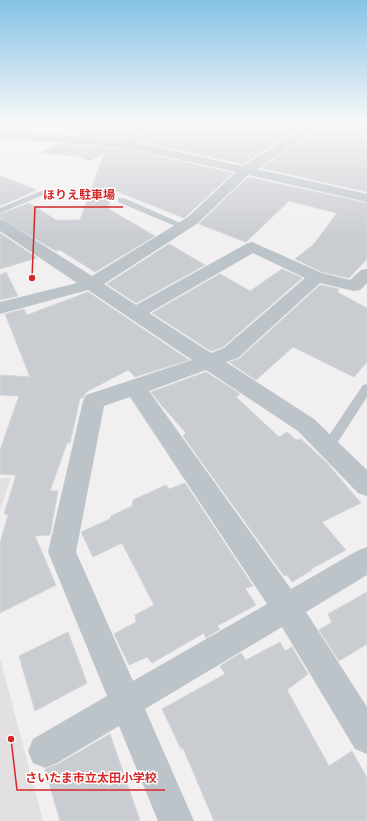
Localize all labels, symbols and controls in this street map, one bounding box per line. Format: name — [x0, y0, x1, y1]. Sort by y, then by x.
callout: ほりえ駐車場 — [35, 183, 123, 207]
text: ほりえ駐車場 — [43, 186, 115, 203]
callout: さいたま市立太田小学校 — [17, 766, 165, 790]
text: さいたま市立太田小学校 — [25, 769, 157, 786]

